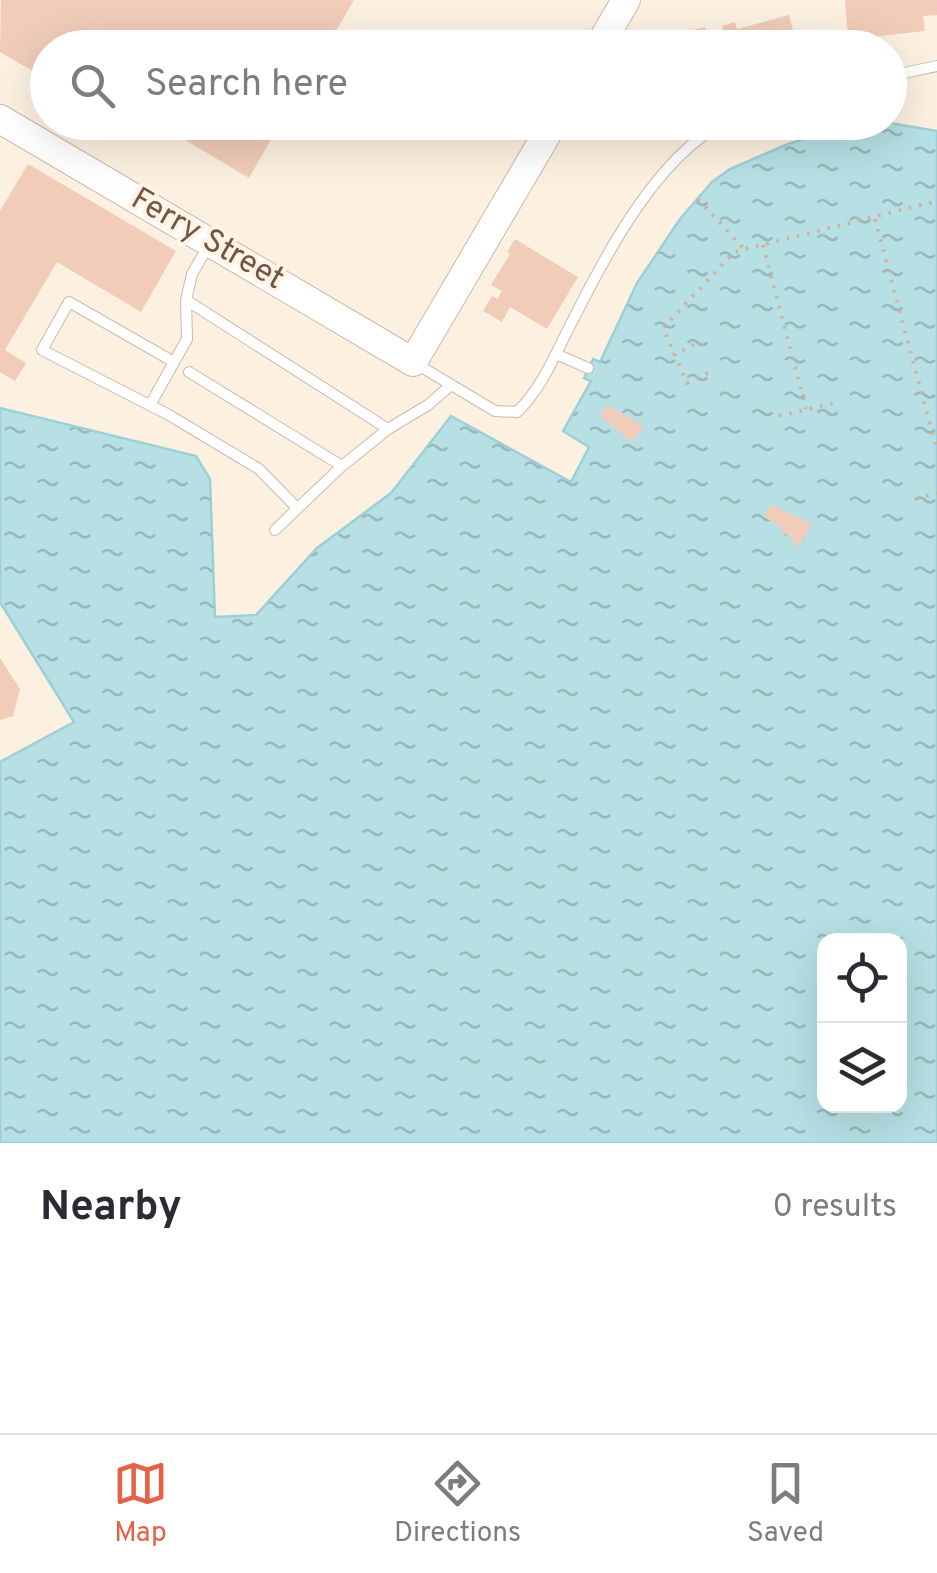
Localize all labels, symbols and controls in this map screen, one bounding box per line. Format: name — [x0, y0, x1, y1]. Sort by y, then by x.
search box — [30, 30, 907, 140]
icon: search — [65, 58, 120, 113]
text: Search here — [145, 61, 348, 110]
street label: Ferry Street — [123, 180, 291, 300]
map controls — [817, 933, 907, 1113]
button: locate — [817, 933, 907, 1023]
button: layers — [817, 1023, 907, 1113]
text: Nearby — [40, 1182, 182, 1235]
text: 0 results — [772, 1188, 897, 1228]
tab: Map — [113, 1456, 168, 1552]
tab: Directions — [394, 1456, 521, 1552]
tab: Saved — [747, 1456, 824, 1552]

